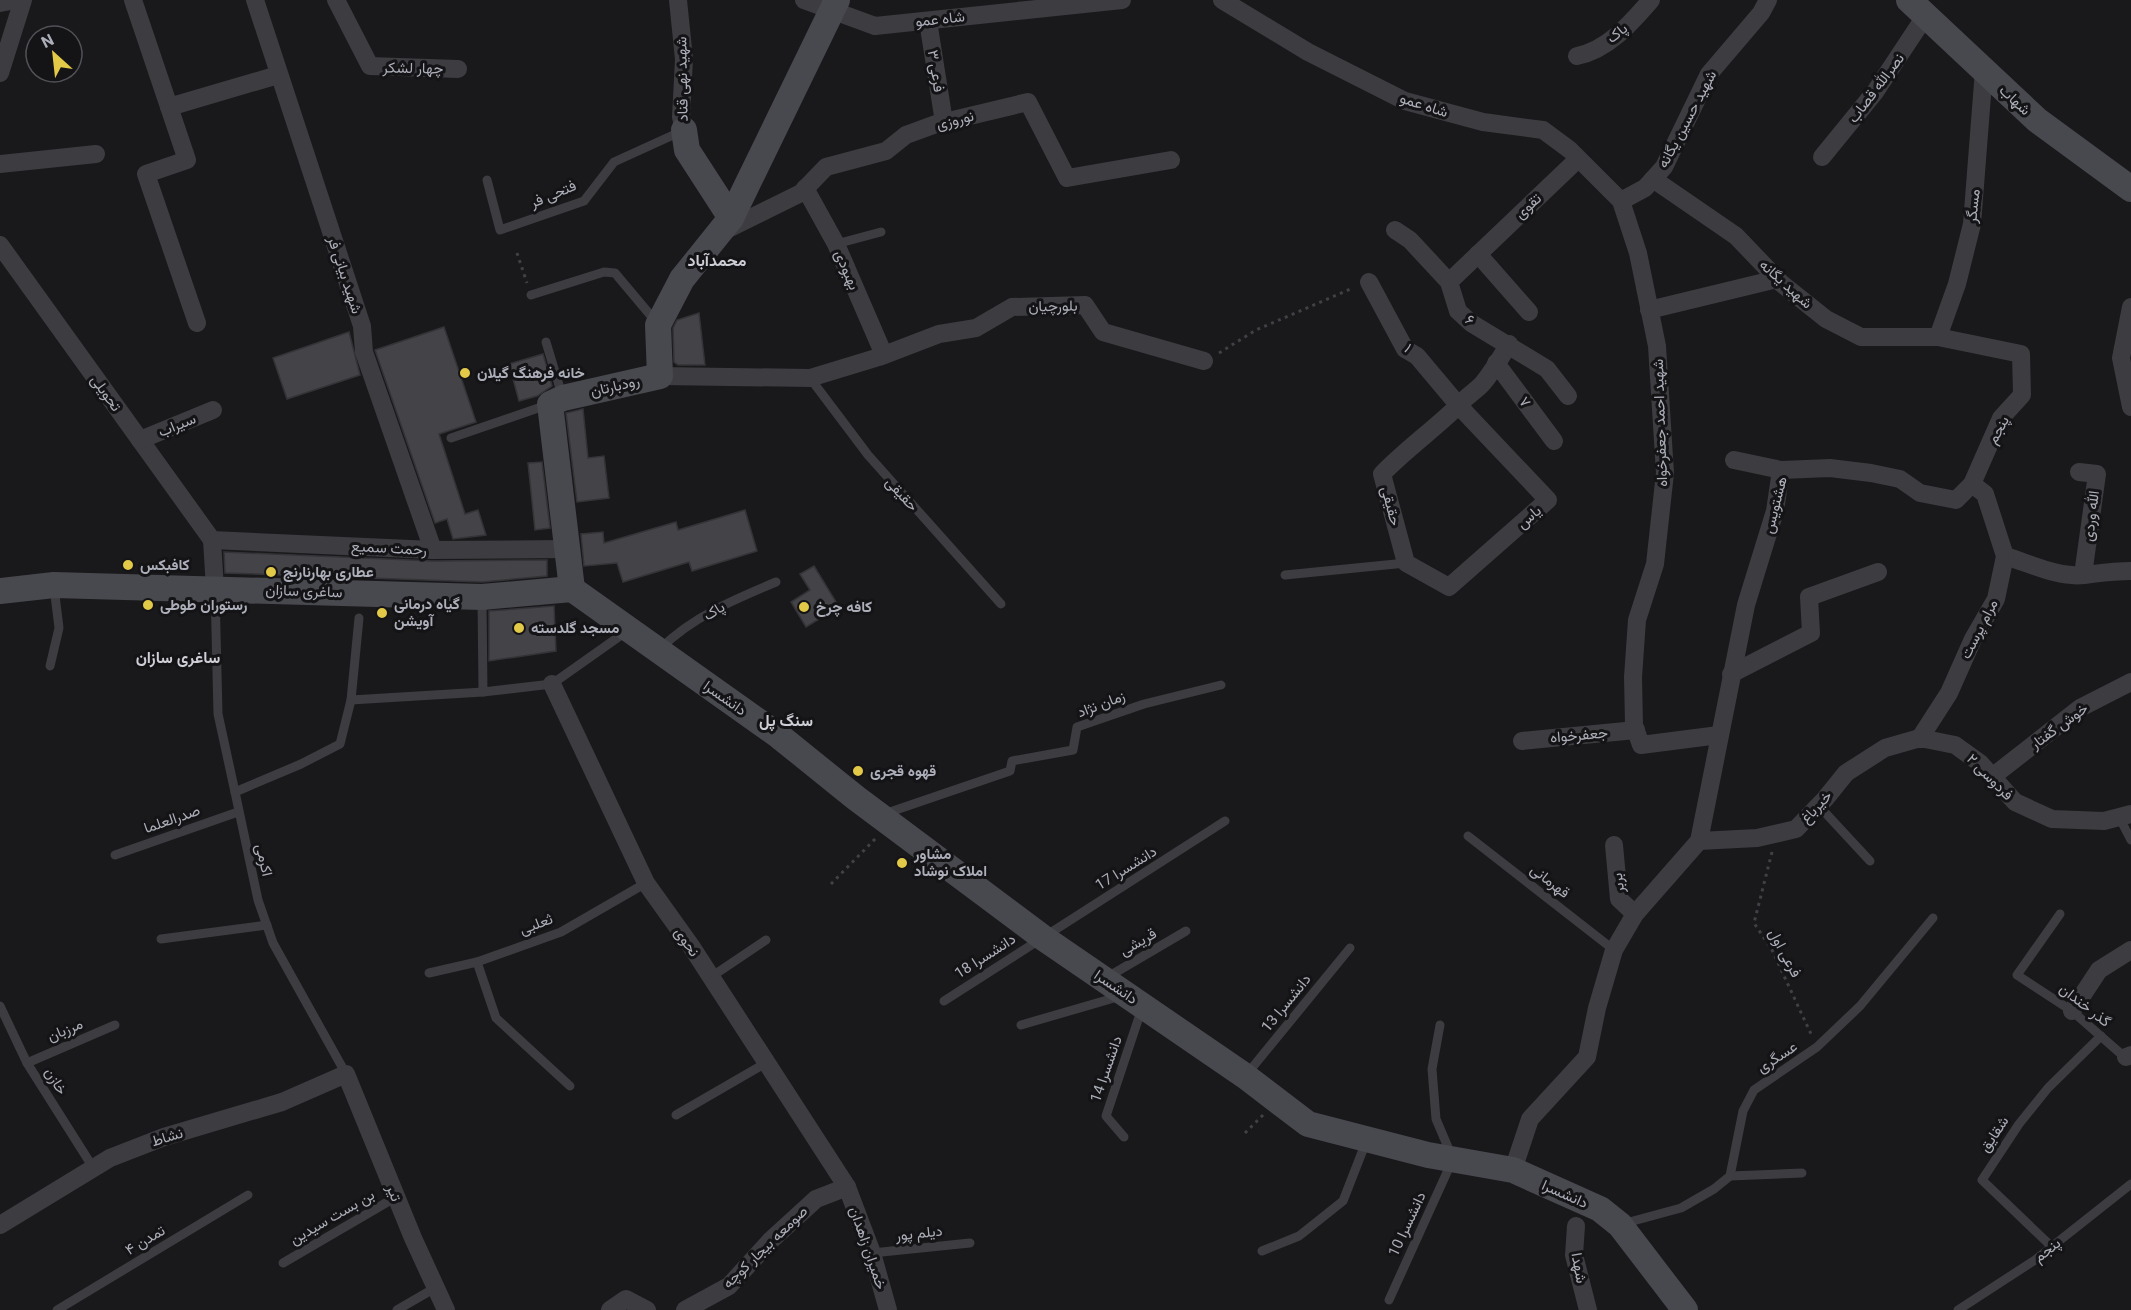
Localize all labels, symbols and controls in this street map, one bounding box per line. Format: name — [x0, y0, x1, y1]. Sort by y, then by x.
street label: شاه عمو — [914, 7, 966, 31]
street label: پاک — [1603, 19, 1632, 48]
north arrow — [24, 24, 84, 84]
text: N — [38, 30, 57, 52]
street label: شهید نهی قناد — [672, 36, 693, 122]
street label: فرعی ۳ — [923, 49, 948, 94]
street label: نصرالله قصاب — [1844, 50, 1908, 126]
street label: چهار لشکر — [381, 58, 444, 79]
street label: شهید حسین یگانه — [1654, 67, 1721, 171]
street label: شهاب — [1996, 81, 2035, 119]
street label: شاه عمو — [1398, 89, 1451, 121]
street label: نوروزی — [934, 107, 976, 134]
street label: فتحی فر — [526, 176, 579, 213]
street label: مسگر — [1962, 188, 1984, 225]
street label: تقوی — [1511, 189, 1546, 223]
street label: شهید بیانی فر — [323, 233, 366, 317]
street label: بهبودی — [830, 247, 863, 293]
district label: محمدآباد — [688, 251, 747, 270]
street label: شهید یگانه — [1756, 256, 1816, 312]
street label: بلورچیان — [1028, 297, 1078, 316]
street label: ۶ — [1462, 311, 1478, 329]
street label: ۱ — [1400, 340, 1416, 356]
street label: شهید احمد جعفرخواه — [1649, 358, 1671, 487]
place label: خانه فرهنگ گیلان — [477, 364, 585, 382]
marker: خانه فرهنگ گیلان — [458, 366, 472, 380]
street label: تحویلی — [86, 371, 125, 416]
street label: رودبارتان — [588, 372, 642, 400]
street label: ۷ — [1515, 393, 1535, 411]
street label: سیراب — [155, 409, 199, 441]
street label: پنجم — [1983, 413, 2014, 448]
street label: حقیقی — [881, 473, 922, 516]
street label: هشتویس — [1759, 475, 1792, 536]
street label: حقیقی — [1376, 484, 1405, 528]
street label: الله وردی — [2079, 490, 2104, 543]
street label: یاس — [1513, 502, 1545, 533]
street label: رحمت سمیع — [350, 537, 427, 561]
place label: کافبکس — [140, 556, 190, 574]
marker: کافبکس — [121, 558, 135, 572]
place label: عطاری بهارنارنج — [283, 563, 374, 582]
marker: عطاری بهارنارنج — [264, 565, 278, 579]
street label: ساغری سازان — [265, 581, 343, 602]
place label: گیاه درمانی آویشن — [394, 595, 460, 630]
place label: رستوران طوطی — [160, 596, 247, 614]
street label: مرام پرست — [1956, 596, 2003, 662]
marker: رستوران طوطی — [141, 598, 155, 612]
street label: پاک — [700, 598, 729, 625]
place label: کافه چرخ — [816, 598, 872, 617]
marker: کافه چرخ — [797, 600, 811, 614]
marker: گیاه درمانی آویشن — [375, 606, 389, 620]
place label: مسجد گلدسته — [531, 619, 619, 637]
marker: مسجد گلدسته — [512, 621, 526, 635]
district label: ساغری سازان — [136, 648, 221, 668]
street label: دانشسرا — [700, 677, 750, 719]
street label: زمان نژاد — [1074, 687, 1128, 721]
street label: خوش گفتار — [2026, 699, 2092, 754]
district label: سنگ پل — [759, 711, 813, 732]
street label: جعفرخواه — [1549, 724, 1609, 746]
street label: فردوسی ۲ — [1962, 750, 2017, 805]
place label: قهوه قجری — [870, 762, 936, 780]
marker: قهوه قجری — [851, 764, 865, 778]
street label: خیرباغ — [1796, 787, 1837, 829]
street label: صدرالعلما — [142, 801, 202, 837]
street label: اکرمی — [251, 842, 276, 878]
street label: دانشسرا 17 — [1092, 842, 1160, 894]
place label: مشاور املاک نوشاد — [913, 845, 987, 880]
marker: مشاور املاک نوشاد — [895, 856, 909, 870]
street label: قهرمانی — [1526, 860, 1573, 903]
street label: بربر — [1608, 872, 1628, 895]
street label: ثعلبی — [517, 909, 556, 939]
street label: نحوی — [670, 924, 703, 961]
street label: قریشی — [1116, 924, 1160, 961]
street label: فرعی اول — [1764, 926, 1805, 981]
street label: دانشسرا 18 — [951, 930, 1019, 982]
street label: دانشسرا — [1091, 966, 1141, 1008]
street label: دانشسرا 13 — [1257, 970, 1315, 1036]
street label: گذر خندان — [2056, 979, 2115, 1031]
street label: مرزبان — [45, 1015, 85, 1045]
street label: دانشسرا 14 — [1086, 1033, 1126, 1105]
street label: عسگری — [1753, 1037, 1801, 1078]
street label: خازن — [41, 1064, 71, 1098]
street label: شقایق — [1976, 1112, 2013, 1156]
street label: نشاط — [149, 1124, 185, 1150]
street label: دانشسرا — [1539, 1176, 1591, 1212]
street label: تیر — [382, 1181, 406, 1204]
street label: بن بست سیدین — [286, 1185, 378, 1249]
street label: دانشسرا 10 — [1384, 1189, 1430, 1259]
street label: صومعه بیجار کوچه — [719, 1202, 812, 1293]
street label: خمیران زاهدان — [845, 1204, 891, 1292]
street label: تمدن ۴ — [122, 1221, 169, 1259]
street label: دیلم پور — [894, 1222, 943, 1246]
street label: پنجم — [2030, 1234, 2065, 1267]
street label: شهدا — [1567, 1251, 1591, 1285]

